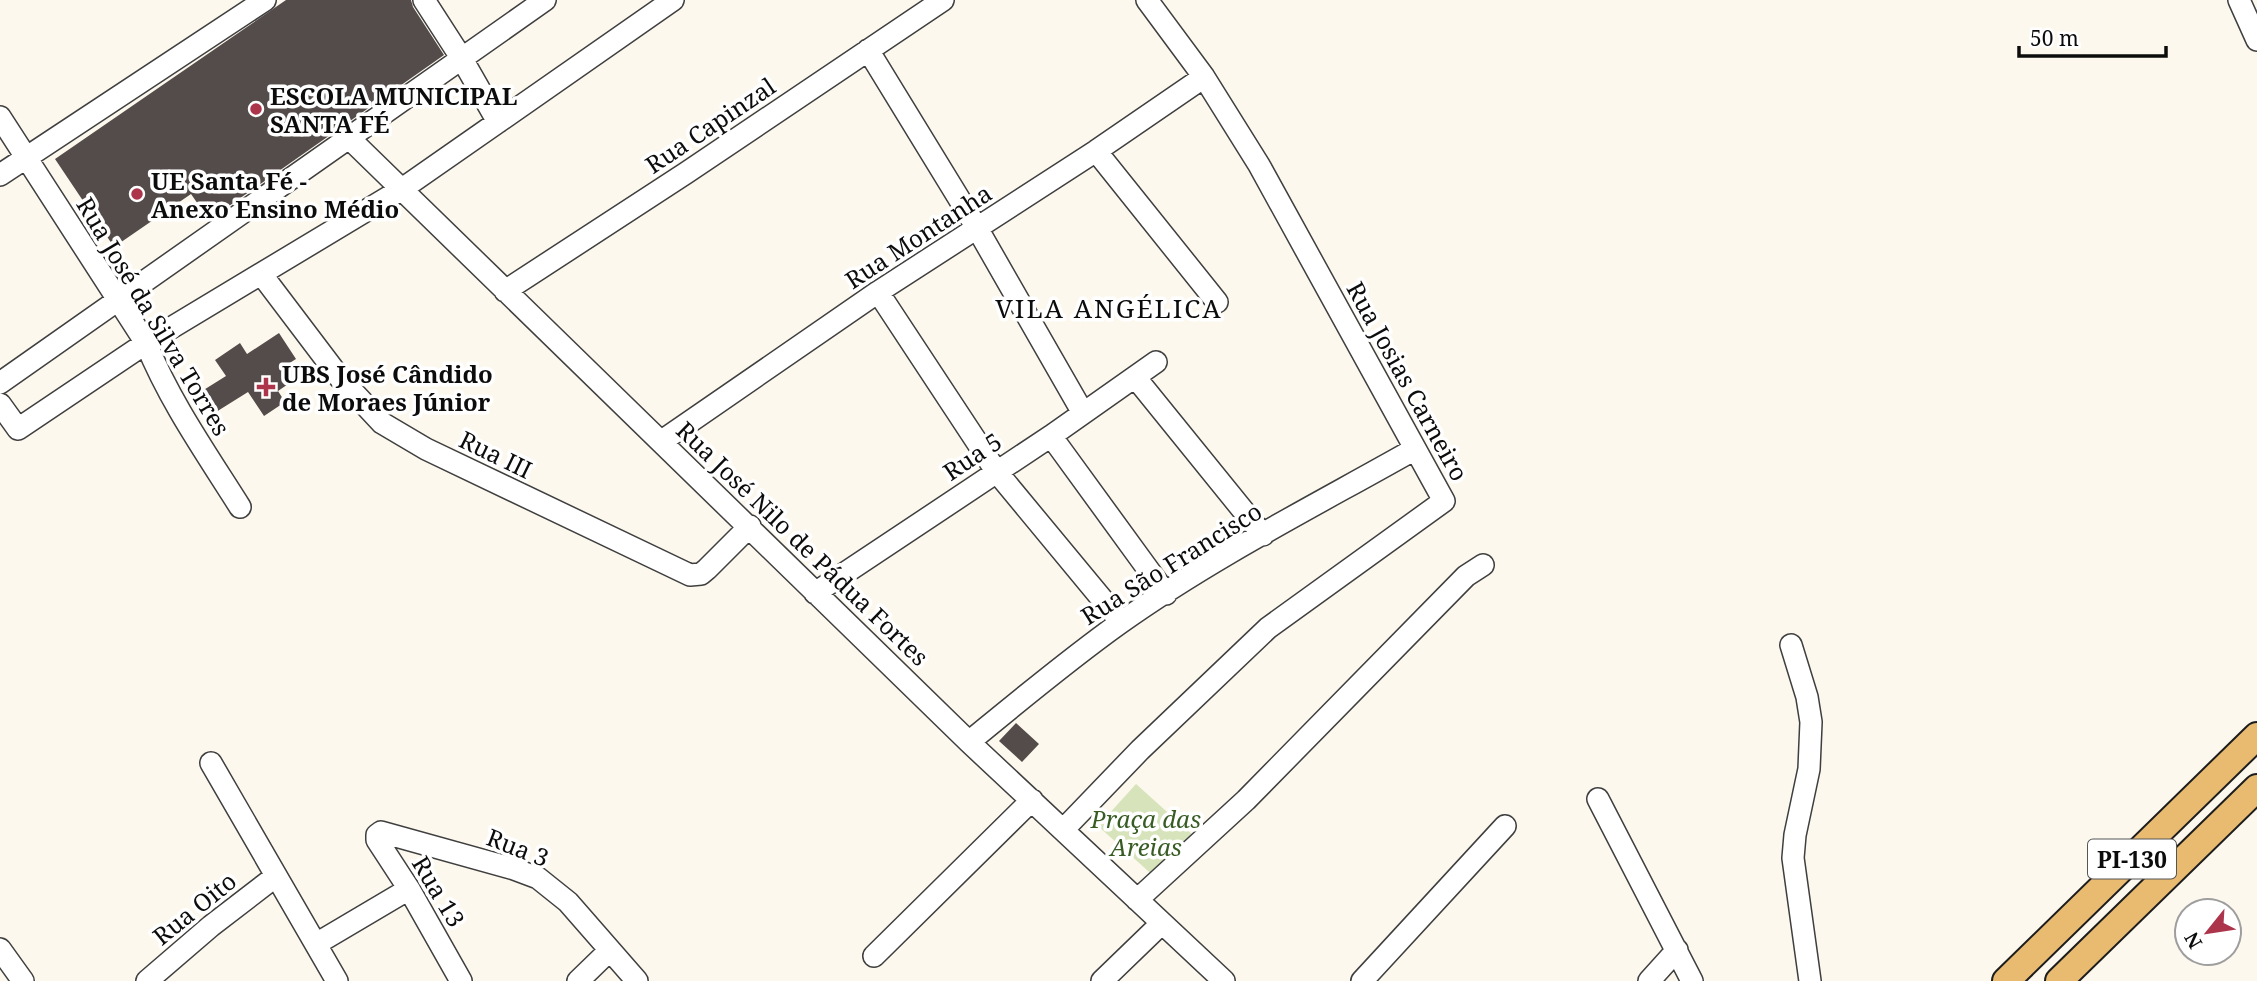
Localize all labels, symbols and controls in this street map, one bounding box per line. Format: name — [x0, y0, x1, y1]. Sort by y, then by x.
scale bar — [2019, 14, 2166, 58]
text: 50 m — [2030, 24, 2079, 52]
street label: Rua Capinzal — [639, 69, 782, 181]
place label: ESCOLA MUNICIPAL SANTA FÉ — [270, 79, 517, 140]
marker: ESCOLA MUNICIPAL SANTA FÉ — [248, 101, 264, 117]
place label: UE Santa Fé - Anexo Ensino Médio — [151, 164, 399, 225]
street label: Rua Montanha — [838, 176, 998, 296]
marker: UE Santa Fé - Anexo Ensino Médio — [129, 186, 145, 202]
street label: Rua José da Silva Torres — [70, 190, 238, 442]
street label: Rua Josias Carneiro — [1340, 276, 1476, 486]
district label: VILA ANGÉLICA — [995, 290, 1223, 326]
place label: UBS José Cândido de Moraes Júnior — [282, 357, 493, 418]
marker: UBS José Cândido de Moraes Júnior — [256, 377, 276, 397]
street label: Rua José Nilo de Pádua Fortes — [670, 414, 936, 672]
street label: Rua III — [454, 422, 538, 486]
street label: Rua 5 — [936, 424, 1008, 488]
street label: Rua São Francisco — [1074, 494, 1268, 632]
park label: Praça das Areias — [1090, 802, 1201, 863]
street label: Rua 3 — [482, 820, 554, 874]
road number: PI-130 — [2088, 839, 2176, 878]
street label: Rua 13 — [405, 849, 473, 933]
street label: Rua Oito — [145, 864, 243, 952]
north arrow — [2173, 897, 2243, 967]
text: N — [2178, 927, 2208, 953]

